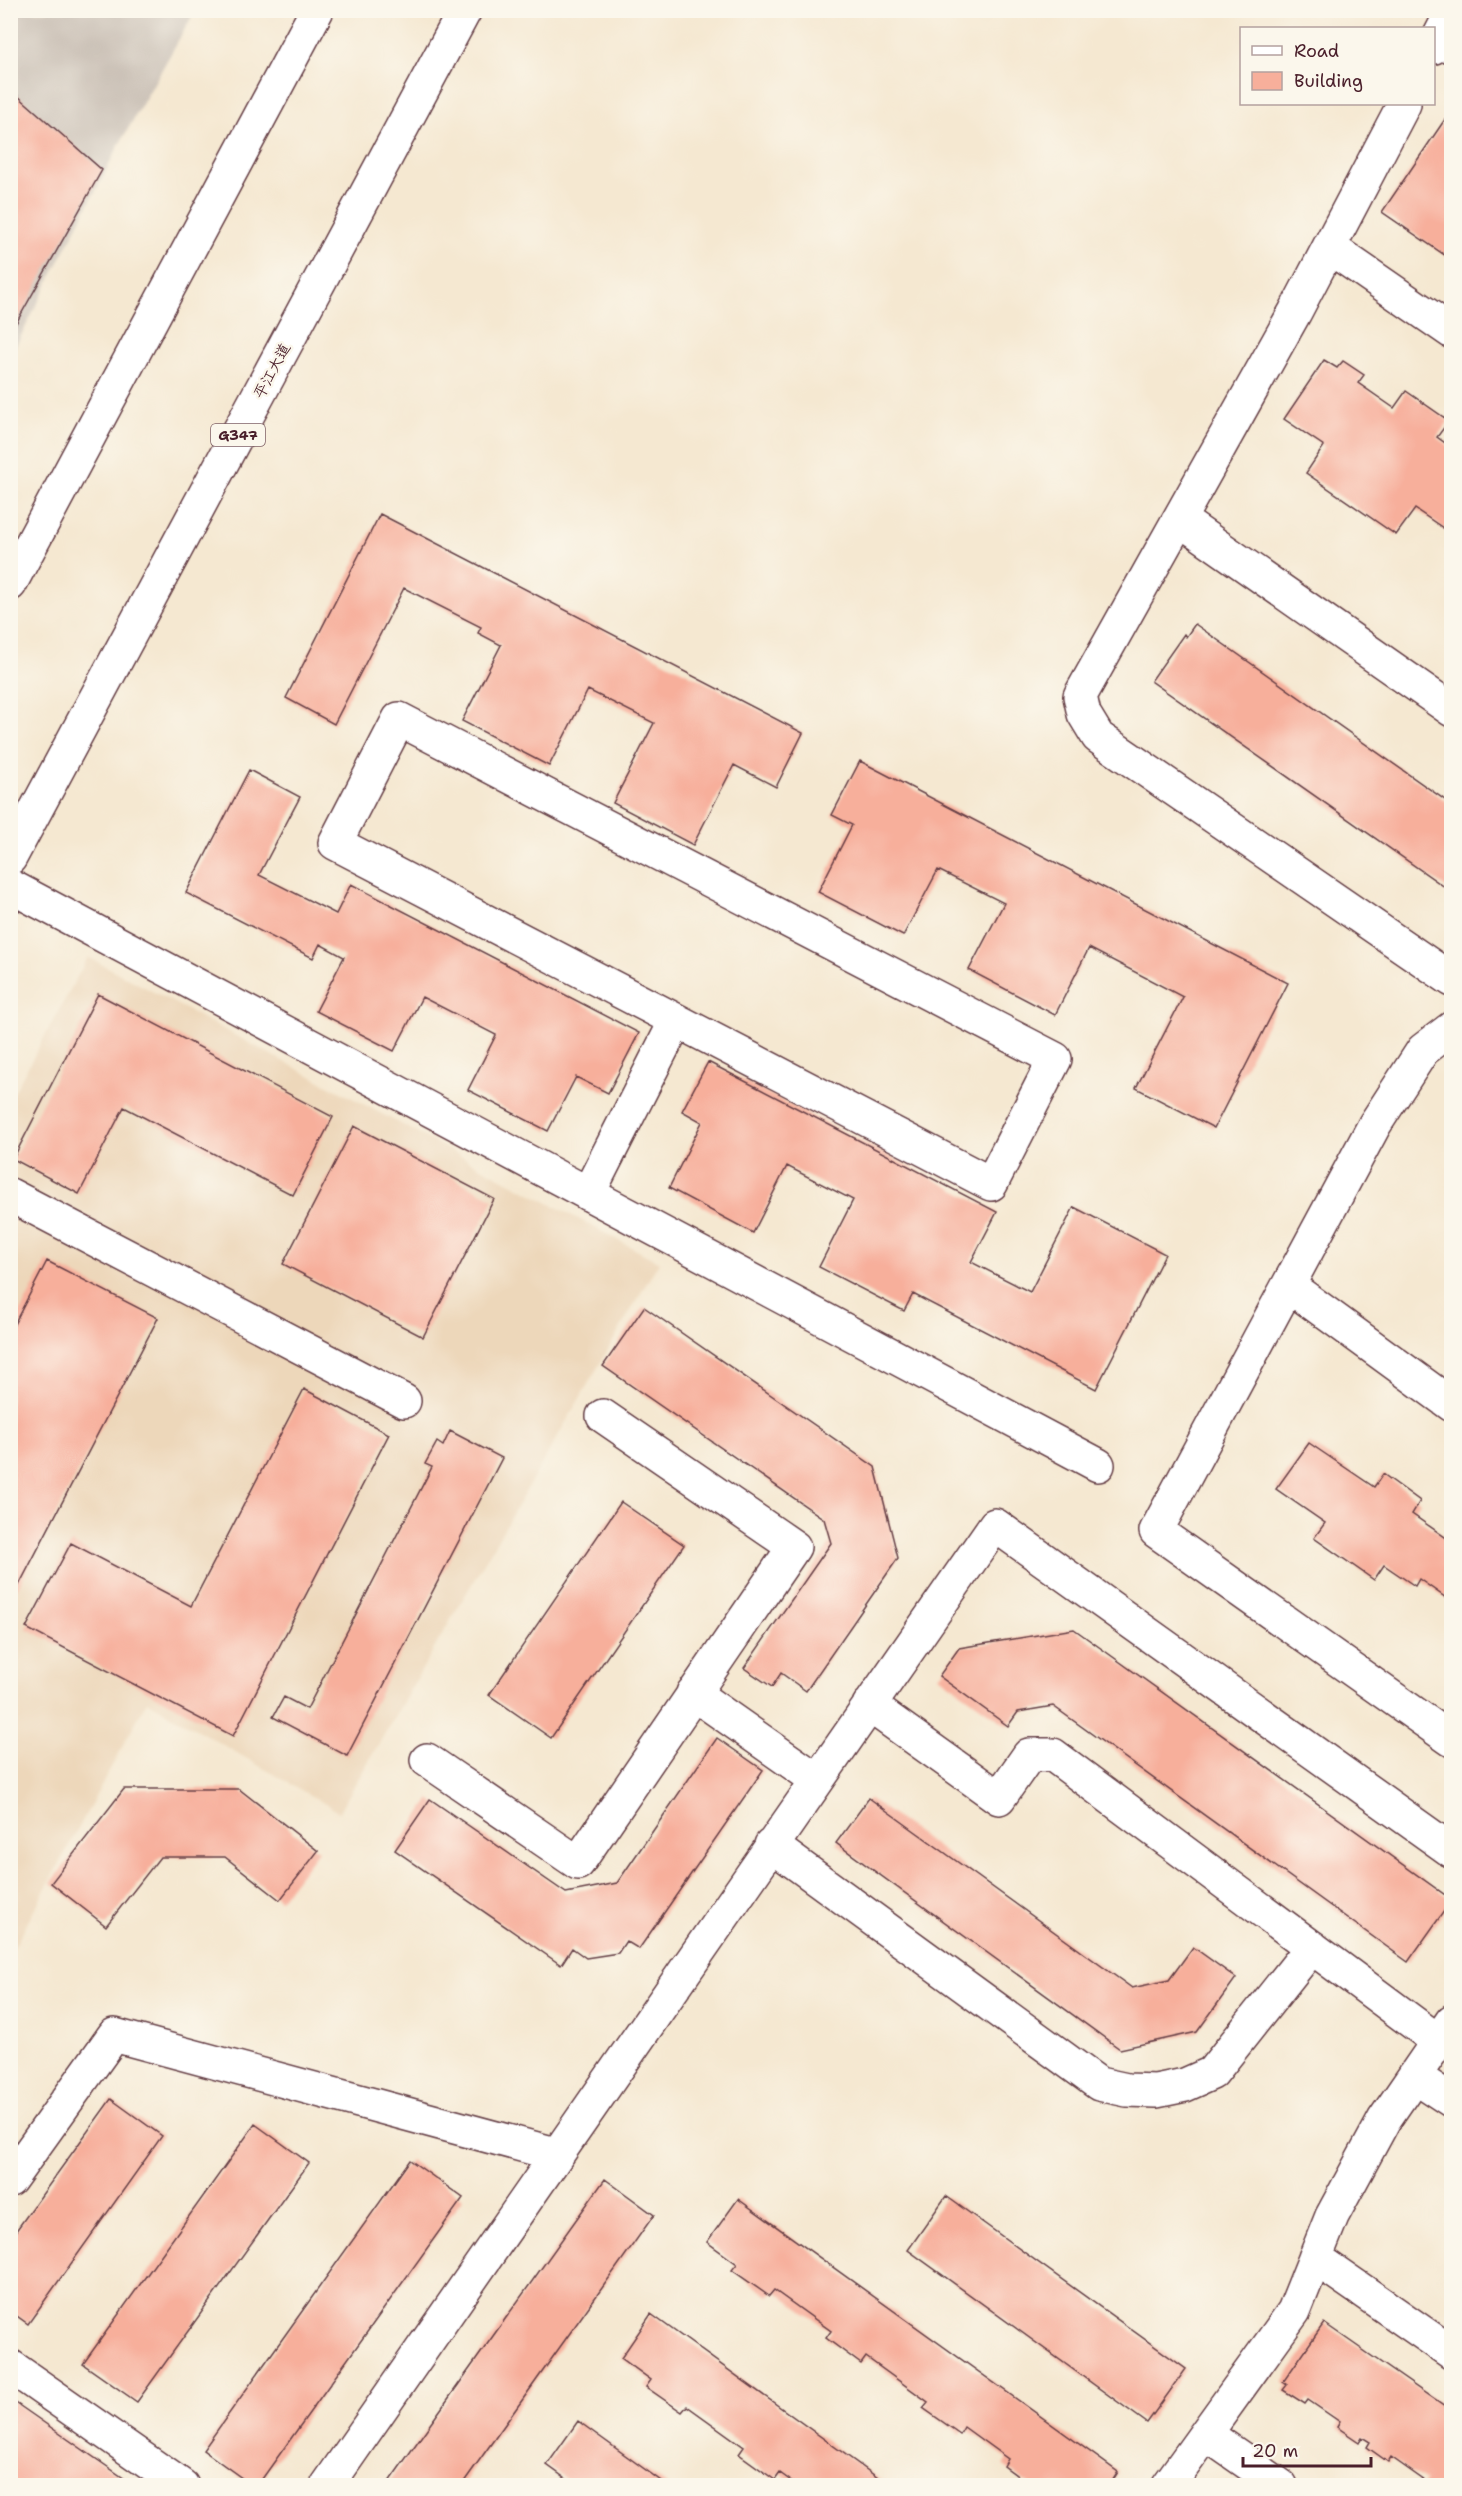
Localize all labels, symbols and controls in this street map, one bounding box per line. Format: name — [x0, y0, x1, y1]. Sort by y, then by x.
legend — [1240, 27, 1435, 105]
text: Road — [1294, 39, 1339, 63]
text: Building — [1294, 69, 1363, 93]
street label: 平江大道 — [249, 340, 295, 402]
road number: G347 — [211, 424, 265, 446]
scale bar — [1243, 2430, 1370, 2468]
text: 20 m — [1252, 2439, 1298, 2463]

